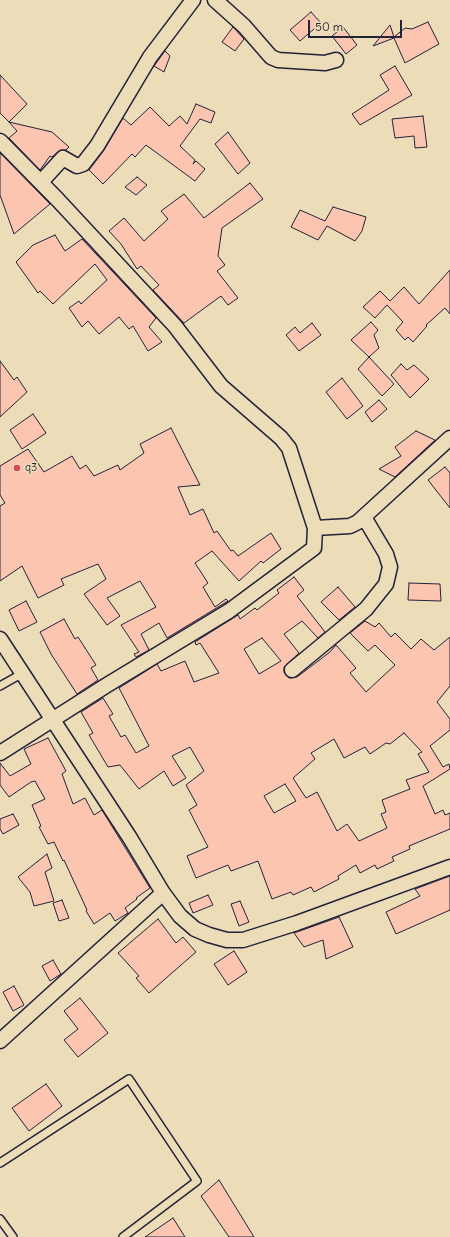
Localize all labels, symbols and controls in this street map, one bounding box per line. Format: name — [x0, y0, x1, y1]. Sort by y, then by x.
scale bar — [310, 12, 404, 38]
text: 50 m — [315, 19, 343, 34]
place label: q3 — [25, 461, 37, 475]
marker: q3 — [12, 463, 22, 473]

